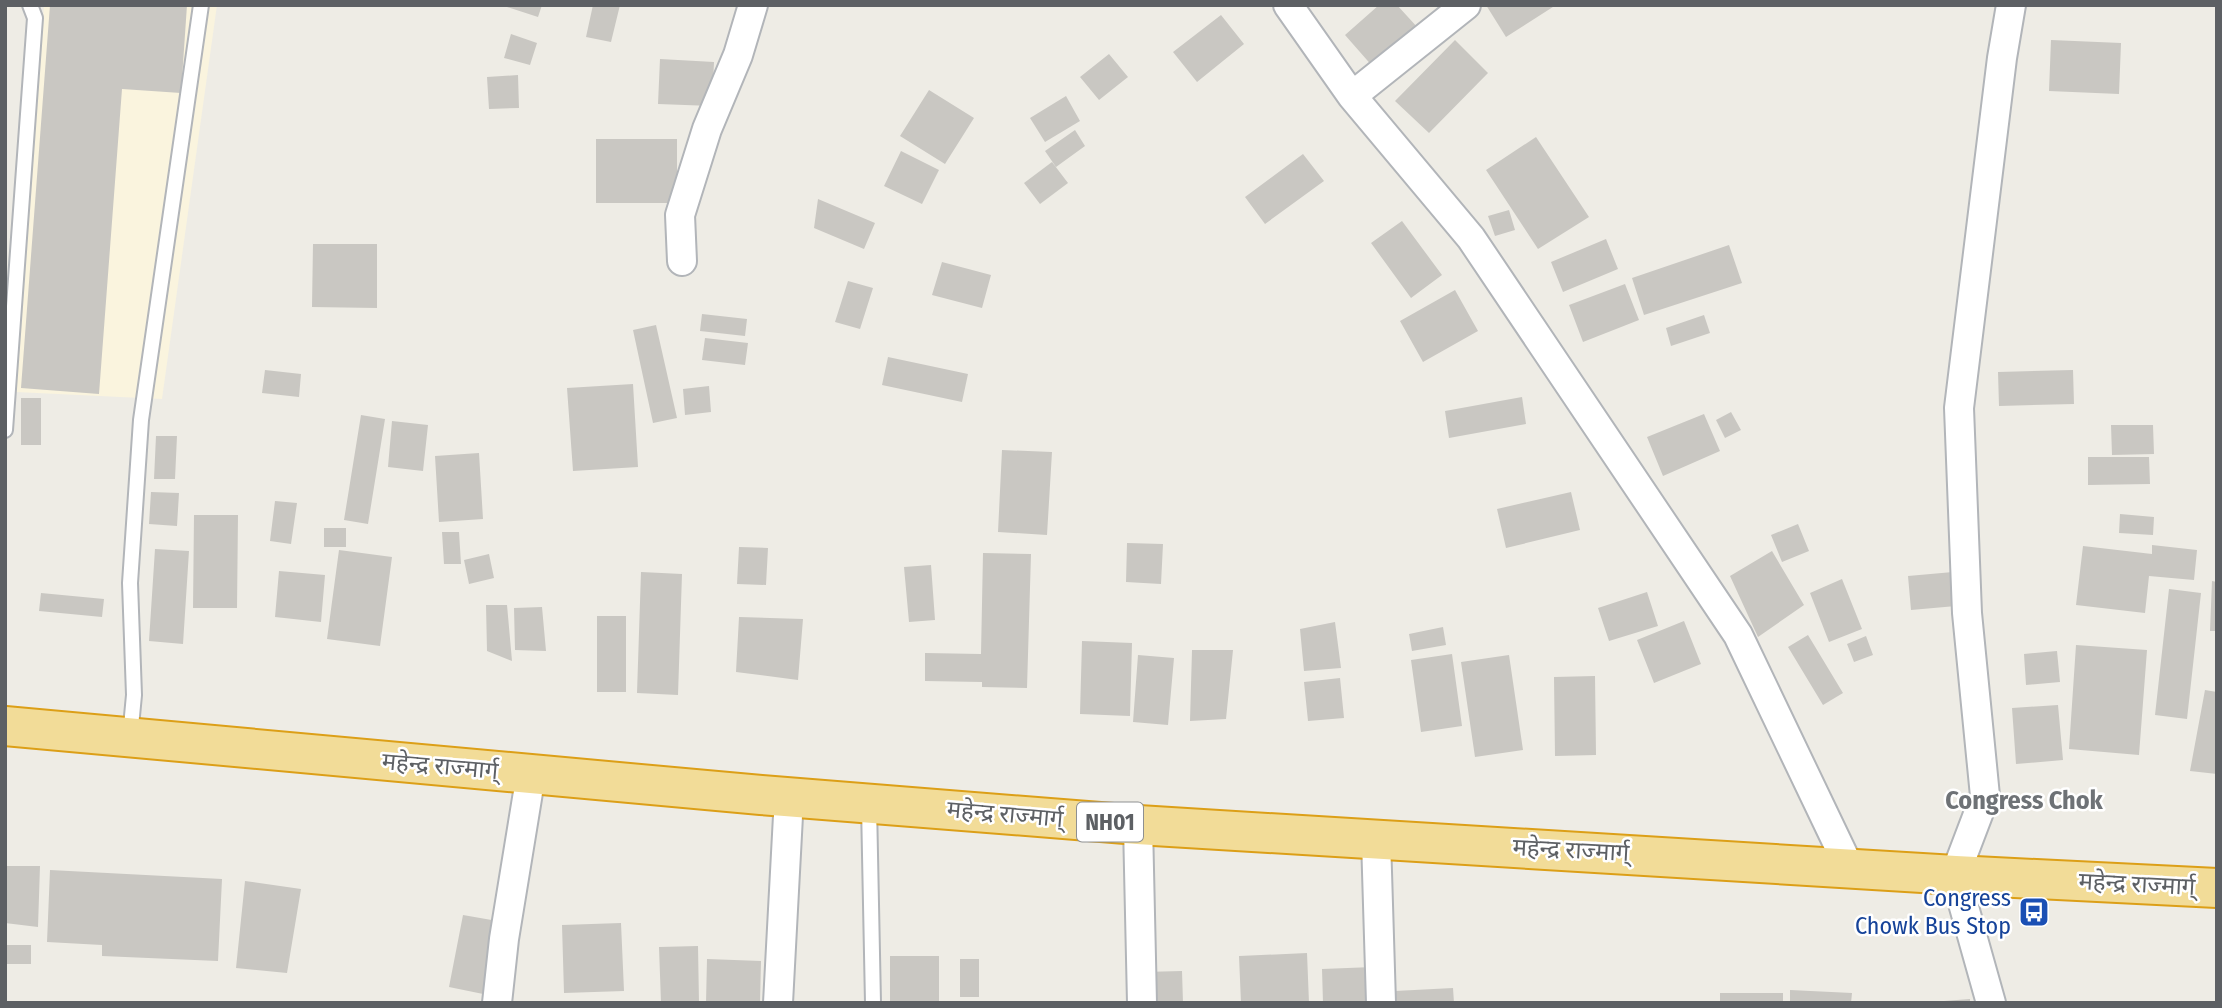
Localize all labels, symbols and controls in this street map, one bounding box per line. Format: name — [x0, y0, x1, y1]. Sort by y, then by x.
street label: महेन्द्र राज्मार्ग् — [381, 747, 503, 785]
district label: Congress Chok — [1945, 785, 2104, 816]
street label: महेन्द्र राज्मार्ग् — [946, 795, 1068, 833]
road number: NH01 — [1077, 802, 1143, 842]
street label: महेन्द्र राज्मार्ग् — [1512, 833, 1634, 867]
street label: महेन्द्र राज्मार्ग् — [2078, 867, 2200, 901]
place label: Congress Chowk Bus Stop — [1855, 884, 2011, 940]
bus stop icon: Congress Chowk Bus Stop — [2017, 895, 2051, 929]

